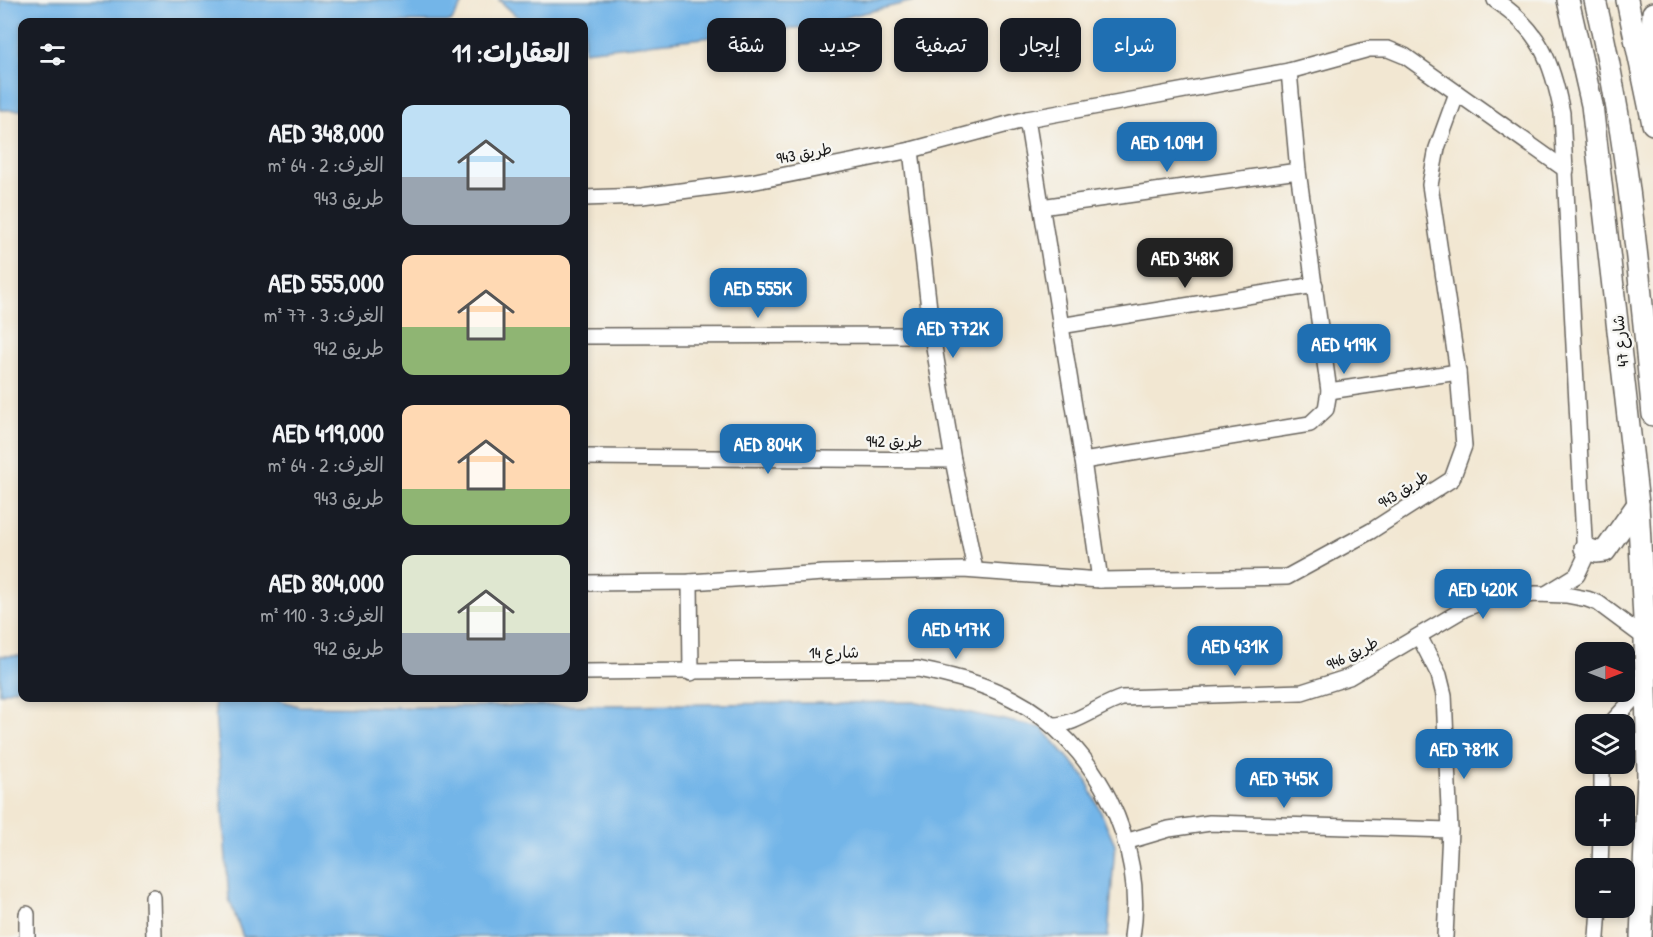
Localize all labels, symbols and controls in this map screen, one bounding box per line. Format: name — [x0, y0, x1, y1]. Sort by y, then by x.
chip: شقة — [707, 18, 786, 72]
chip: جديد — [798, 18, 882, 72]
chip: تصفية — [894, 18, 988, 72]
chip: إيجار — [1000, 18, 1081, 72]
chip: شراء — [1093, 18, 1176, 72]
text: العقارات: 11 — [452, 35, 570, 70]
icon: filters — [36, 38, 69, 71]
text: AED 348,000 — [269, 115, 384, 150]
pin: AED 1.09M — [1098, 122, 1236, 173]
text: AED 1.09M — [1131, 128, 1203, 155]
icon: home — [450, 129, 522, 201]
street label: طريق 943 — [774, 137, 834, 169]
text: الغرف: 2 · 64 m² — [268, 151, 384, 178]
text: طريق 943 — [314, 184, 384, 211]
pin: AED 348K — [1123, 238, 1247, 289]
text: AED 348K — [1151, 244, 1219, 271]
text: AED 555,000 — [268, 265, 384, 300]
pin: AED 555K — [696, 268, 820, 319]
text: AED 555K — [724, 274, 792, 301]
icon: home — [450, 279, 522, 351]
text: الغرف: 3 · 77 m² — [264, 301, 384, 328]
pin: AED 772K — [891, 308, 1015, 359]
text: AED 772K — [917, 314, 989, 341]
street label: شارع 47 — [1606, 314, 1635, 368]
pin: AED 419K — [1282, 324, 1406, 375]
text: AED 419K — [1311, 330, 1377, 357]
text: طريق 942 — [313, 334, 384, 361]
text: AED 419,000 — [273, 415, 384, 450]
pin: AED 804K — [706, 424, 830, 475]
icon: home — [450, 429, 522, 501]
text: AED 804K — [734, 430, 802, 457]
street label: طريق 942 — [866, 430, 922, 452]
text: الغرف: 2 · 64 m² — [268, 451, 384, 478]
street label: طريق 943 — [1373, 464, 1433, 514]
text: طريق 943 — [314, 484, 384, 511]
text: AED 804,000 — [269, 565, 384, 600]
pin: AED 420K — [1421, 569, 1545, 620]
text: AED 420K — [1449, 575, 1517, 602]
icon: home — [450, 579, 522, 651]
text: الغرف: 3 · 110 m² — [260, 601, 384, 628]
pin: AED 417K — [894, 609, 1018, 660]
text: AED 417K — [922, 615, 990, 642]
pin: AED 431K — [1173, 626, 1297, 677]
street label: طريق 946 — [1322, 631, 1382, 675]
text: AED 431K — [1202, 632, 1268, 659]
text: طريق 942 — [313, 634, 384, 661]
street label: شارع 14 — [809, 641, 859, 664]
north arrow — [1575, 642, 1635, 702]
map controls — [1575, 642, 1635, 918]
button: layers — [1575, 714, 1635, 774]
pin: AED 781K — [1402, 729, 1526, 780]
text: AED 781K — [1430, 735, 1498, 762]
pin: AED 745K — [1222, 758, 1346, 809]
text: AED 745K — [1249, 764, 1319, 791]
button: + — [1575, 786, 1635, 846]
button: − — [1575, 858, 1635, 918]

